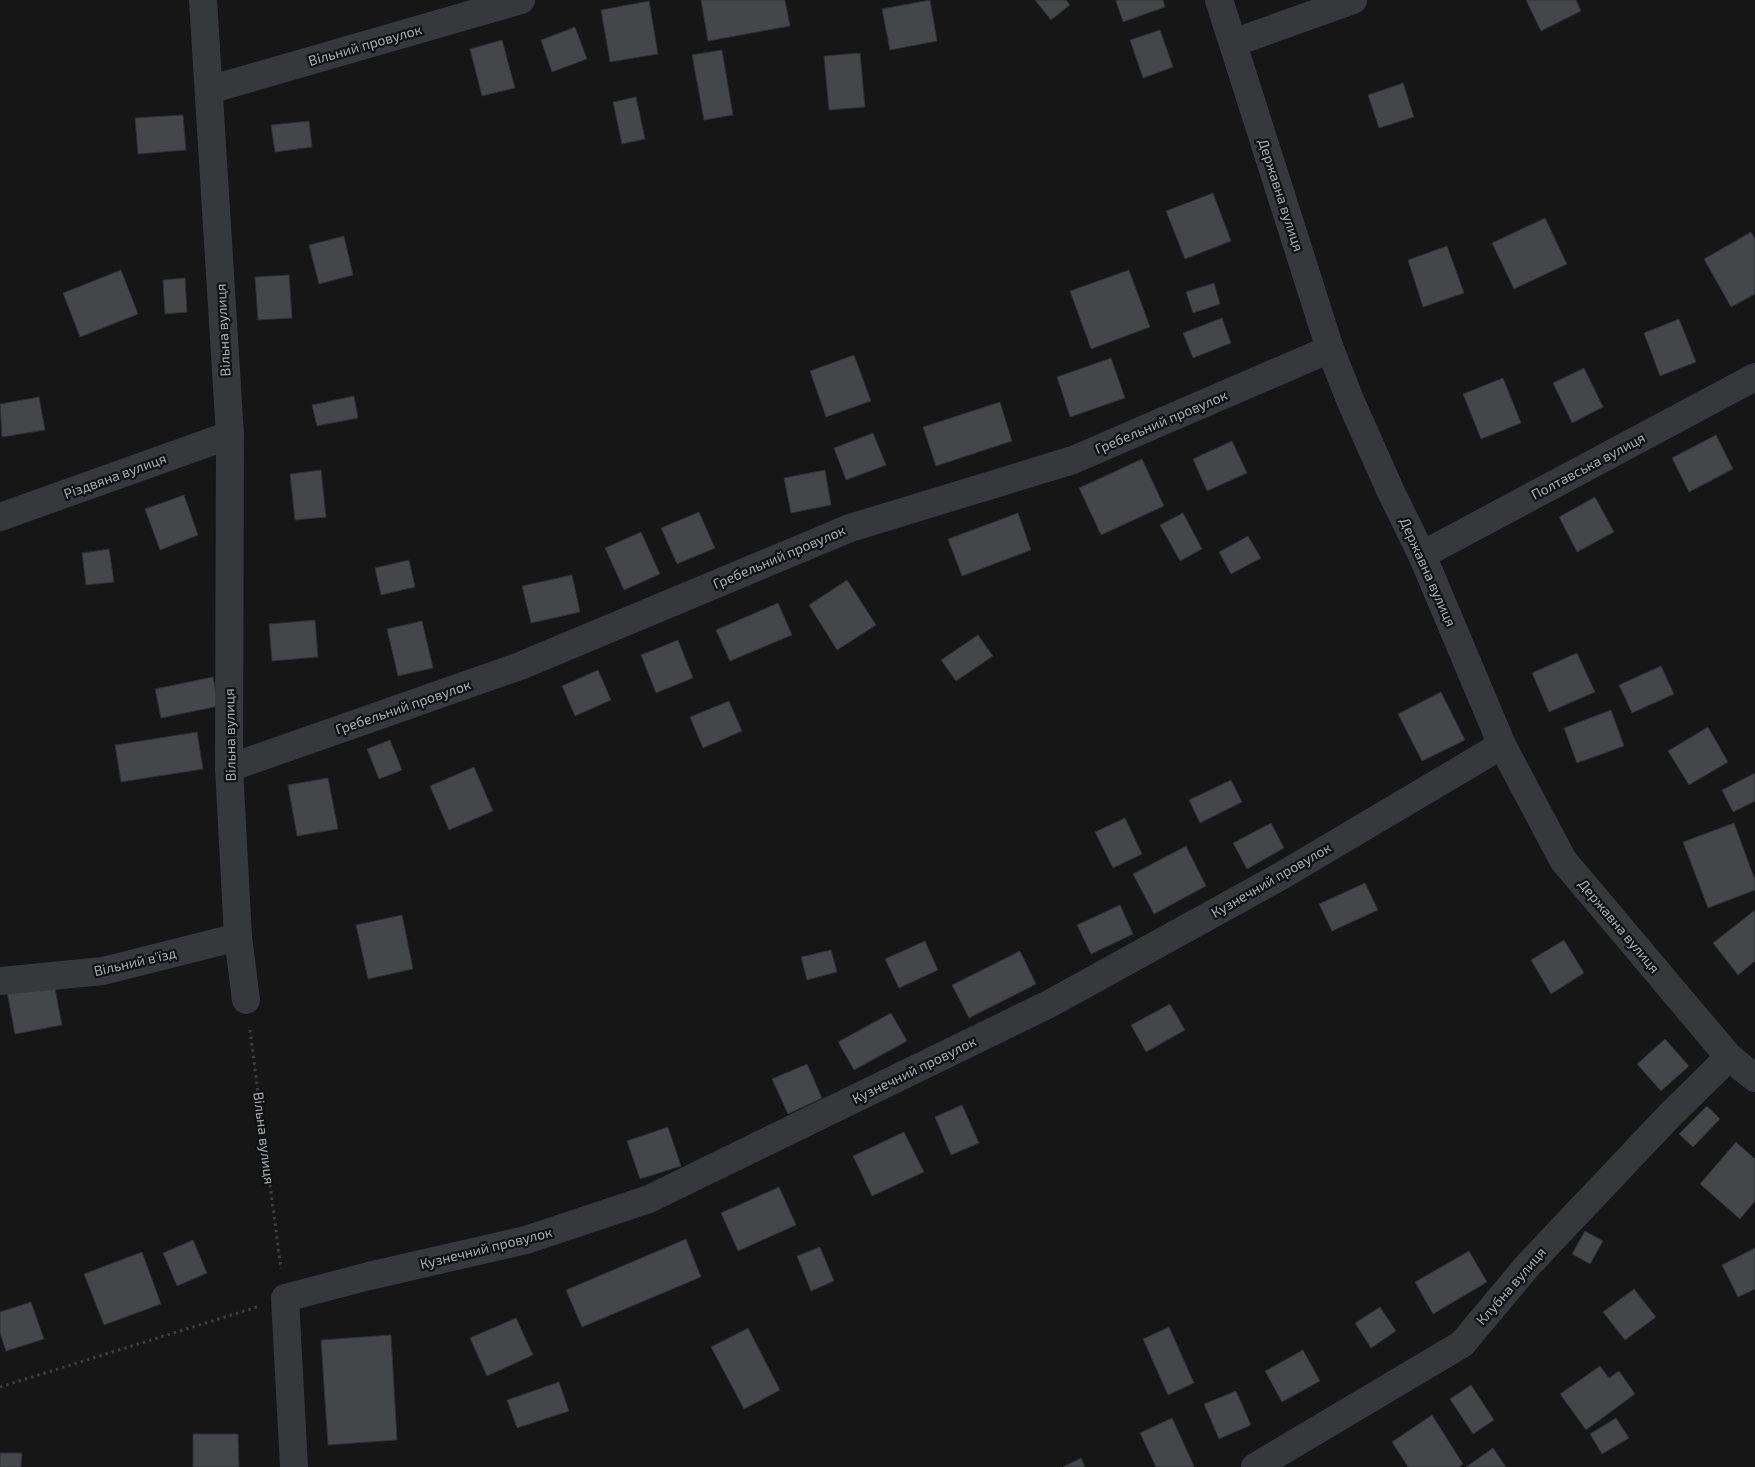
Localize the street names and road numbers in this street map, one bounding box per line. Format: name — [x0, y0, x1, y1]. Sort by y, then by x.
street label: Вільний провулок — [306, 20, 424, 69]
street label: Державна вулиця — [1255, 136, 1308, 253]
street label: Вільна вулиця — [212, 283, 233, 377]
street label: Гребельний провулок — [1092, 386, 1230, 457]
street label: Полтавська вулиця — [1528, 428, 1648, 503]
street label: Різдвяна вулиця — [61, 449, 168, 502]
street label: Державна вулиця — [1397, 515, 1460, 629]
street label: Гребельний провулок — [710, 521, 848, 592]
street label: Гребельний провулок — [333, 675, 473, 738]
street label: Вільна вулиця — [220, 688, 239, 782]
street label: Кузнечний провулок — [1208, 838, 1334, 921]
street label: Державна вулиця — [1575, 875, 1664, 976]
street label: Вільний в'їзд — [92, 944, 178, 979]
street label: Кузнечний провулок — [849, 1032, 979, 1107]
street label: Вільна вулиця — [250, 1091, 279, 1185]
street label: Кузнечний провулок — [418, 1223, 554, 1272]
street label: Клубна вулиця — [1472, 1243, 1549, 1328]

